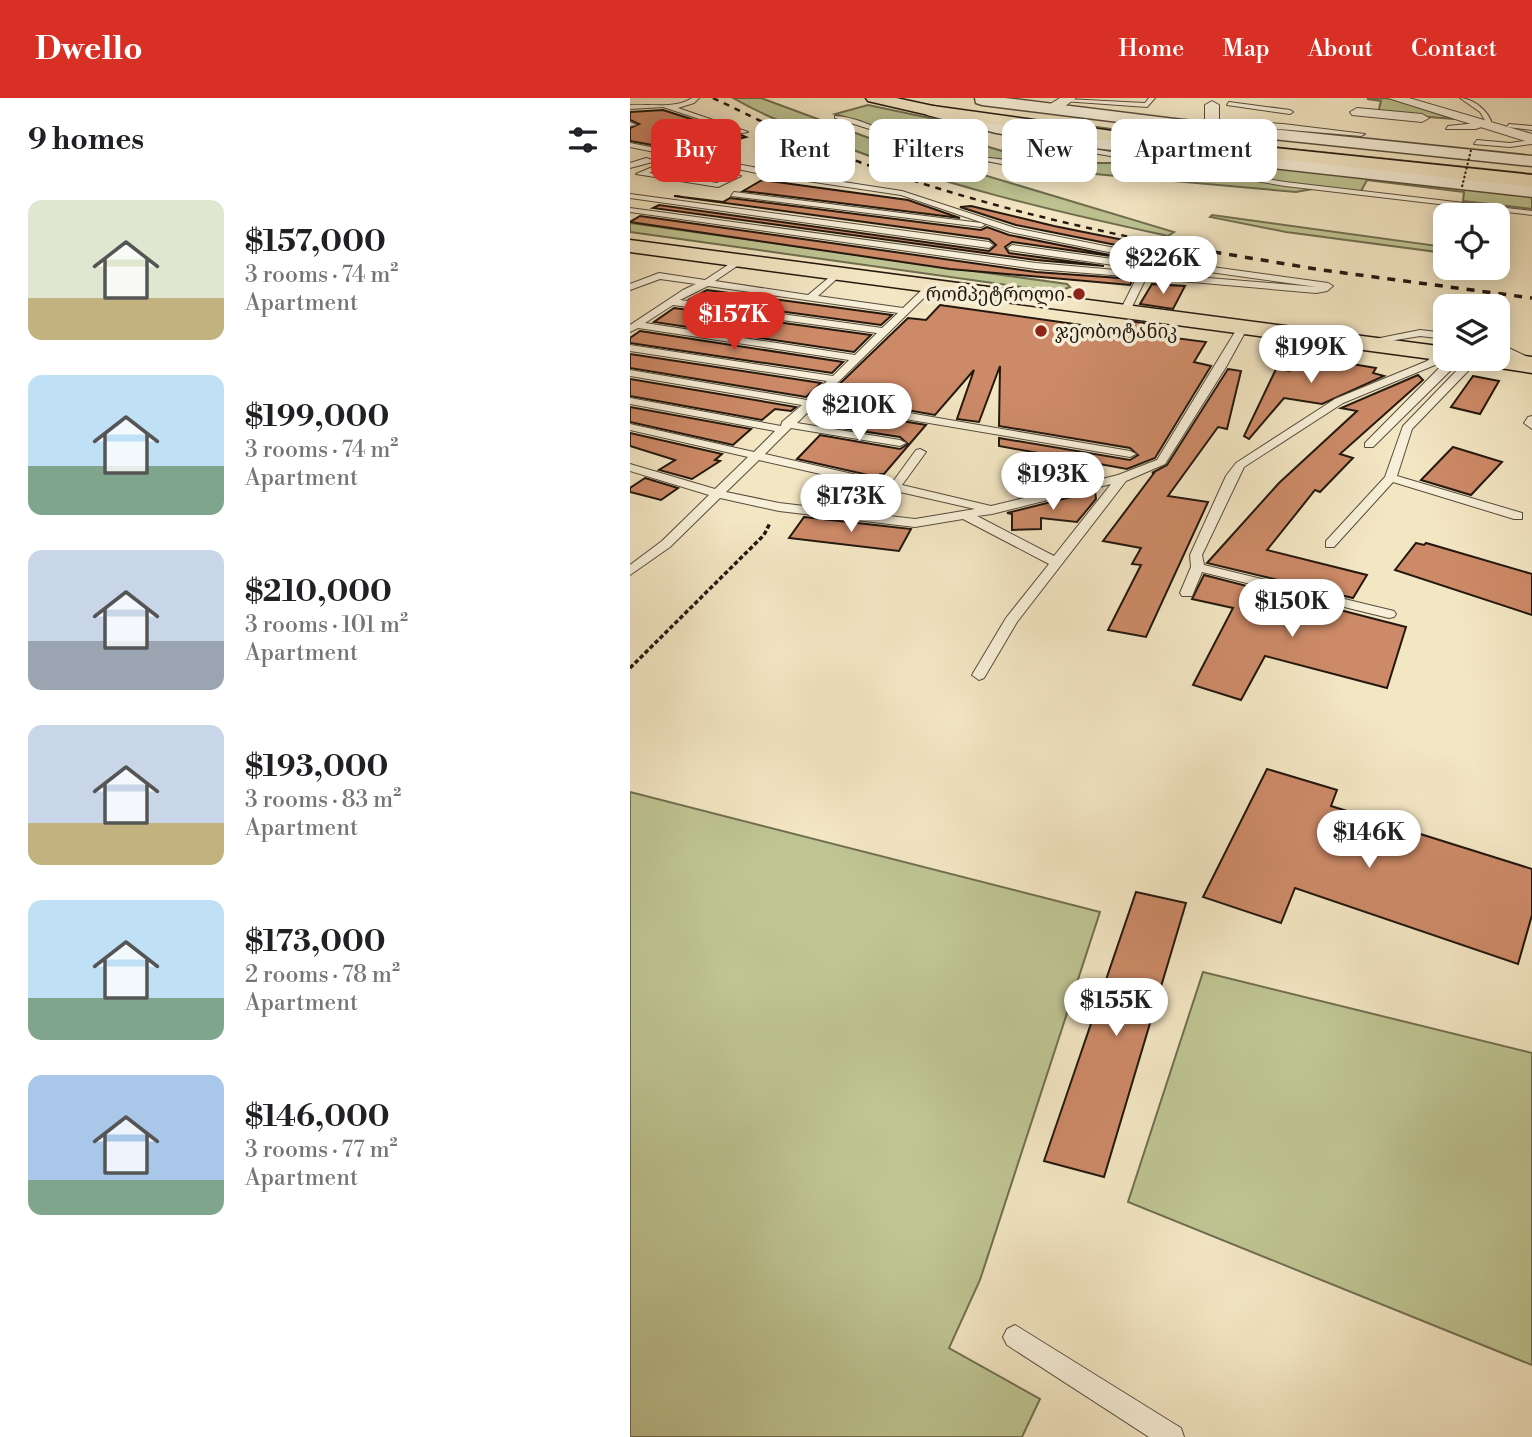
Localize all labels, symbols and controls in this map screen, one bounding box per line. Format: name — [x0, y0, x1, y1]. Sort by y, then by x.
text: Dwello — [35, 29, 143, 70]
text: Home — [1119, 34, 1184, 64]
text: Map — [1222, 34, 1270, 64]
text: About — [1308, 34, 1373, 64]
text: Contact — [1411, 34, 1497, 64]
chip: Buy — [651, 119, 741, 182]
chip: Rent — [755, 119, 855, 182]
chip: Filters — [869, 119, 988, 182]
chip: New — [1002, 119, 1097, 182]
chip: Apartment — [1111, 119, 1277, 182]
text: 9 homes — [28, 121, 144, 159]
icon: filters — [564, 121, 602, 159]
map controls — [1433, 203, 1510, 371]
button: locate — [1433, 203, 1510, 280]
text: $157,000 — [245, 223, 386, 261]
icon: home — [84, 228, 168, 312]
pin: $226K — [1114, 236, 1212, 296]
text: $226K — [1125, 245, 1201, 273]
text: 3 rooms · 74 m² — [245, 261, 398, 289]
place label: რომპეტროლი — [926, 283, 1065, 307]
marker: რომპეტროლი — [1071, 286, 1087, 302]
text: Apartment — [245, 289, 358, 317]
pin: $157K — [685, 292, 783, 352]
button: layers — [1433, 294, 1510, 371]
text: $157K — [699, 301, 769, 329]
place label: ჯეობოტანიკ — [1055, 320, 1177, 344]
marker: ჯეობოტანიკ — [1033, 323, 1049, 339]
pin: $199K — [1262, 326, 1360, 385]
text: $199K — [1275, 334, 1347, 362]
pin: $210K — [810, 384, 908, 443]
text: $210K — [822, 392, 896, 420]
text: $199,000 — [245, 398, 389, 436]
icon: home — [84, 403, 168, 487]
text: 3 rooms · 74 m² — [245, 436, 398, 464]
pin: $193K — [1004, 452, 1102, 512]
text: $193K — [1017, 461, 1089, 489]
text: Apartment — [245, 464, 358, 492]
pin: $173K — [802, 474, 900, 534]
text: $173K — [816, 483, 886, 511]
text: $210,000 — [245, 573, 392, 611]
icon: home — [84, 578, 168, 662]
pin: $150K — [1243, 580, 1341, 639]
text: $150K — [1255, 588, 1329, 616]
text: 3 rooms · 101 m² — [245, 611, 408, 639]
text: Apartment — [245, 639, 358, 667]
text: $193,000 — [245, 748, 388, 786]
icon: home — [84, 753, 168, 837]
text: 3 rooms · 83 m² — [245, 786, 401, 814]
pin: $146K — [1320, 810, 1418, 870]
text: Apartment — [245, 814, 358, 842]
text: $146K — [1333, 819, 1405, 847]
text: $173,000 — [245, 923, 386, 961]
icon: home — [84, 928, 168, 1012]
text: 2 rooms · 78 m² — [245, 961, 400, 989]
pin: $155K — [1067, 978, 1165, 1038]
text: $155K — [1080, 987, 1152, 1015]
text: Apartment — [245, 989, 358, 1017]
text: $146,000 — [245, 1098, 390, 1136]
icon: home — [84, 1103, 168, 1187]
text: 3 rooms · 77 m² — [245, 1136, 398, 1164]
text: Apartment — [245, 1164, 358, 1192]

